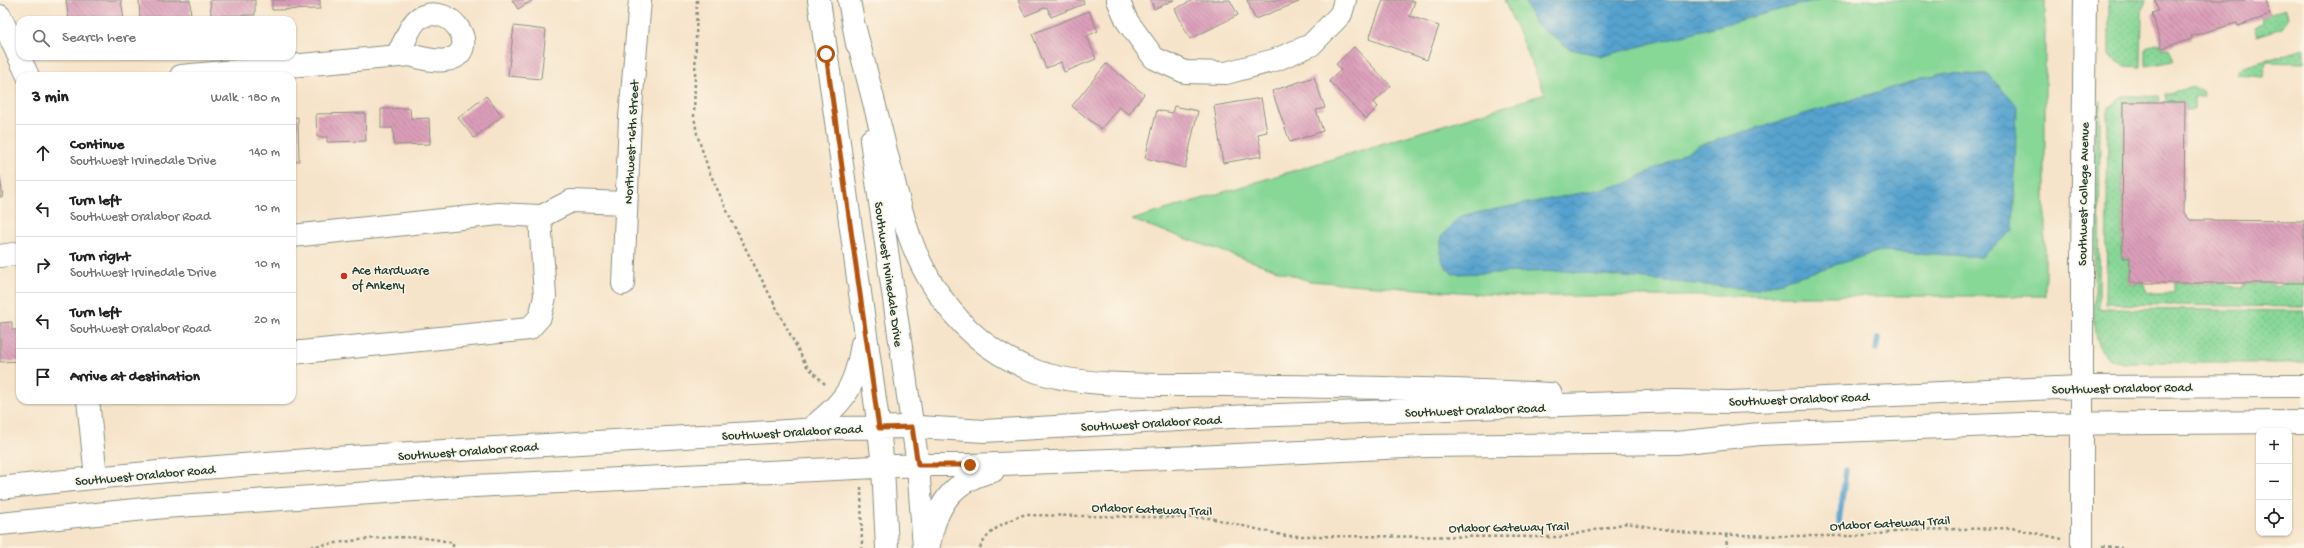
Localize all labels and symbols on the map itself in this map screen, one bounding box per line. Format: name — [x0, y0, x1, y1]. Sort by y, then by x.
route start — [817, 45, 835, 63]
street label: Northwest 16th Street — [622, 78, 643, 204]
street label: Southwest College Avenue — [2076, 122, 2093, 266]
street label: Southwest Irvinedale Drive — [870, 201, 905, 348]
place label: Ace Hardware of Ankeny — [352, 264, 430, 294]
marker: Ace Hardware of Ankeny — [339, 271, 349, 281]
street label: Southwest Oralabor Road — [2052, 381, 2194, 398]
street label: Southwest Oralabor Road — [1729, 391, 1871, 410]
street label: Southwest Oralabor Road — [1405, 402, 1547, 421]
street label: Southwest Oralabor Road — [1081, 413, 1223, 436]
street label: Southwest Oralabor Road — [722, 422, 864, 445]
street label: Southwest Oralabor Road — [398, 440, 540, 465]
route end — [961, 456, 979, 474]
street label: Southwest Oralabor Road — [75, 463, 217, 490]
street label: Orlabor Gateway Trail — [1091, 501, 1213, 520]
street label: Orlabor Gateway Trail — [1830, 514, 1951, 535]
street label: Orlabor Gateway Trail — [1449, 520, 1570, 537]

